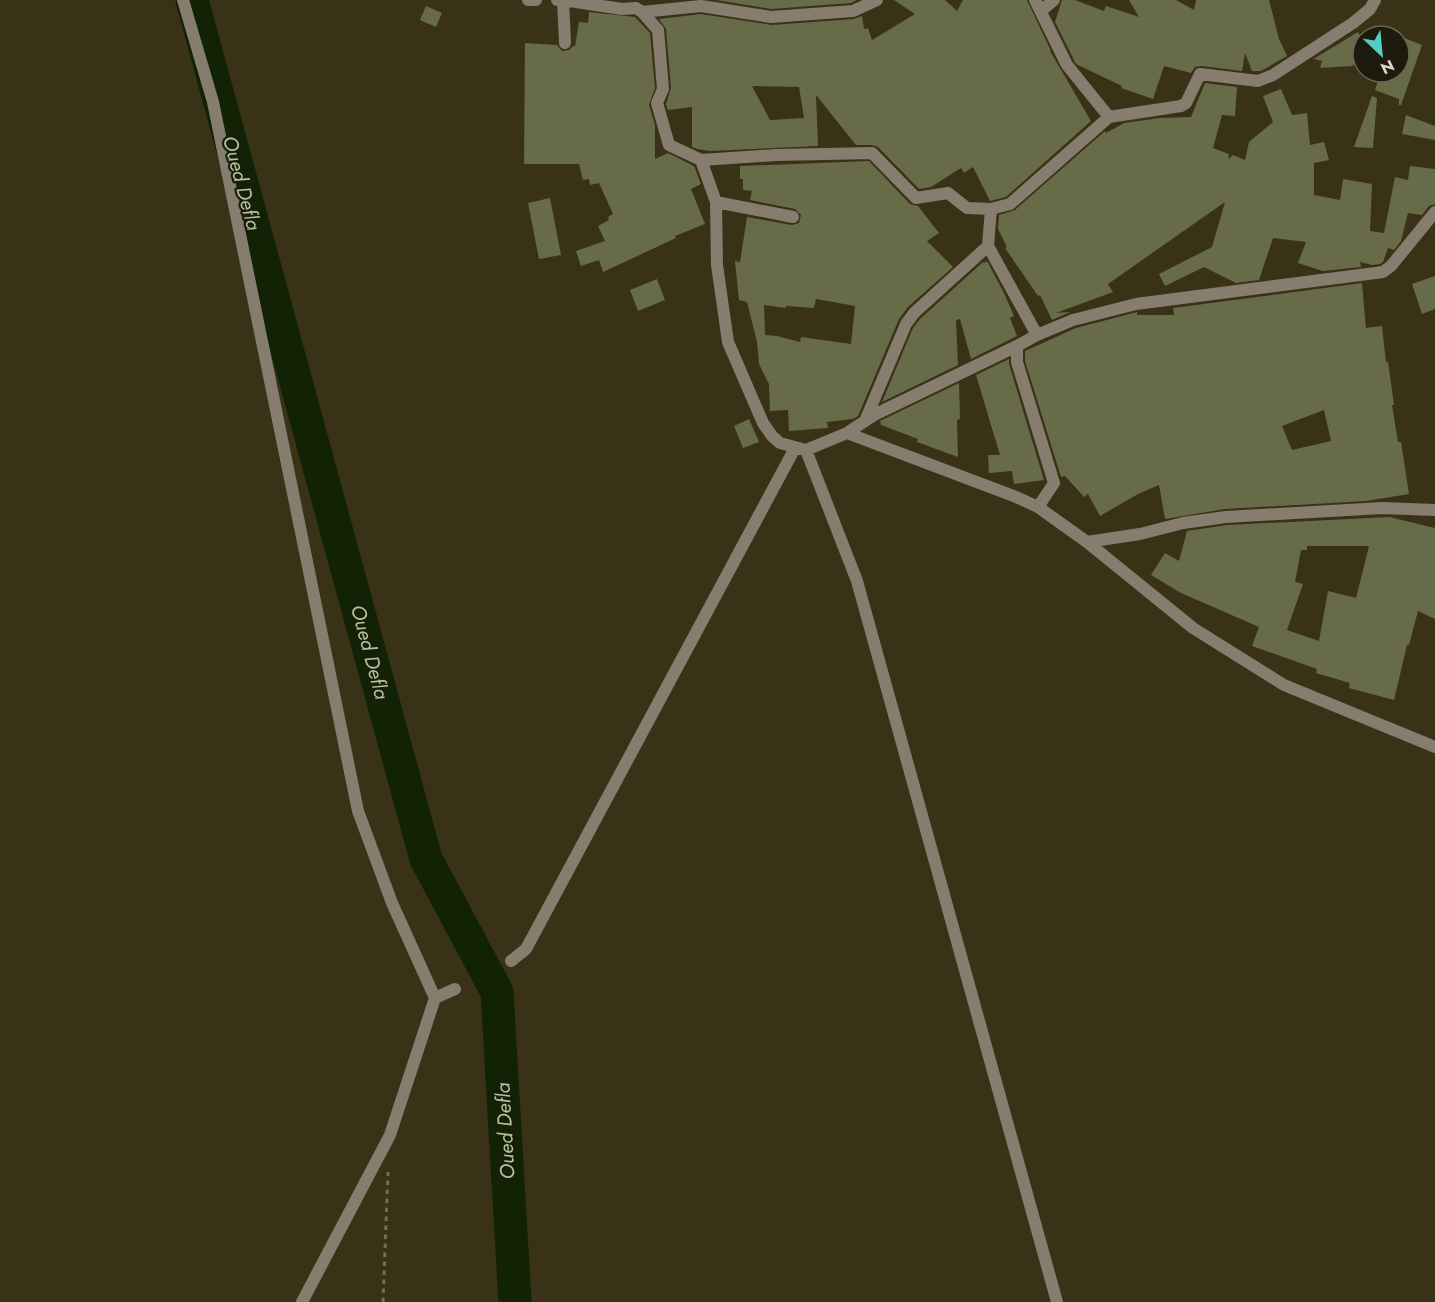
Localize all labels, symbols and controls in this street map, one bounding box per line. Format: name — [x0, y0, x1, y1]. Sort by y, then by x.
north arrow — [1351, 24, 1411, 84]
text: N — [1377, 54, 1398, 80]
water label: Oued Defla — [215, 133, 268, 234]
water label: Oued Defla — [343, 602, 396, 703]
water label: Oued Defla — [488, 1082, 523, 1180]

